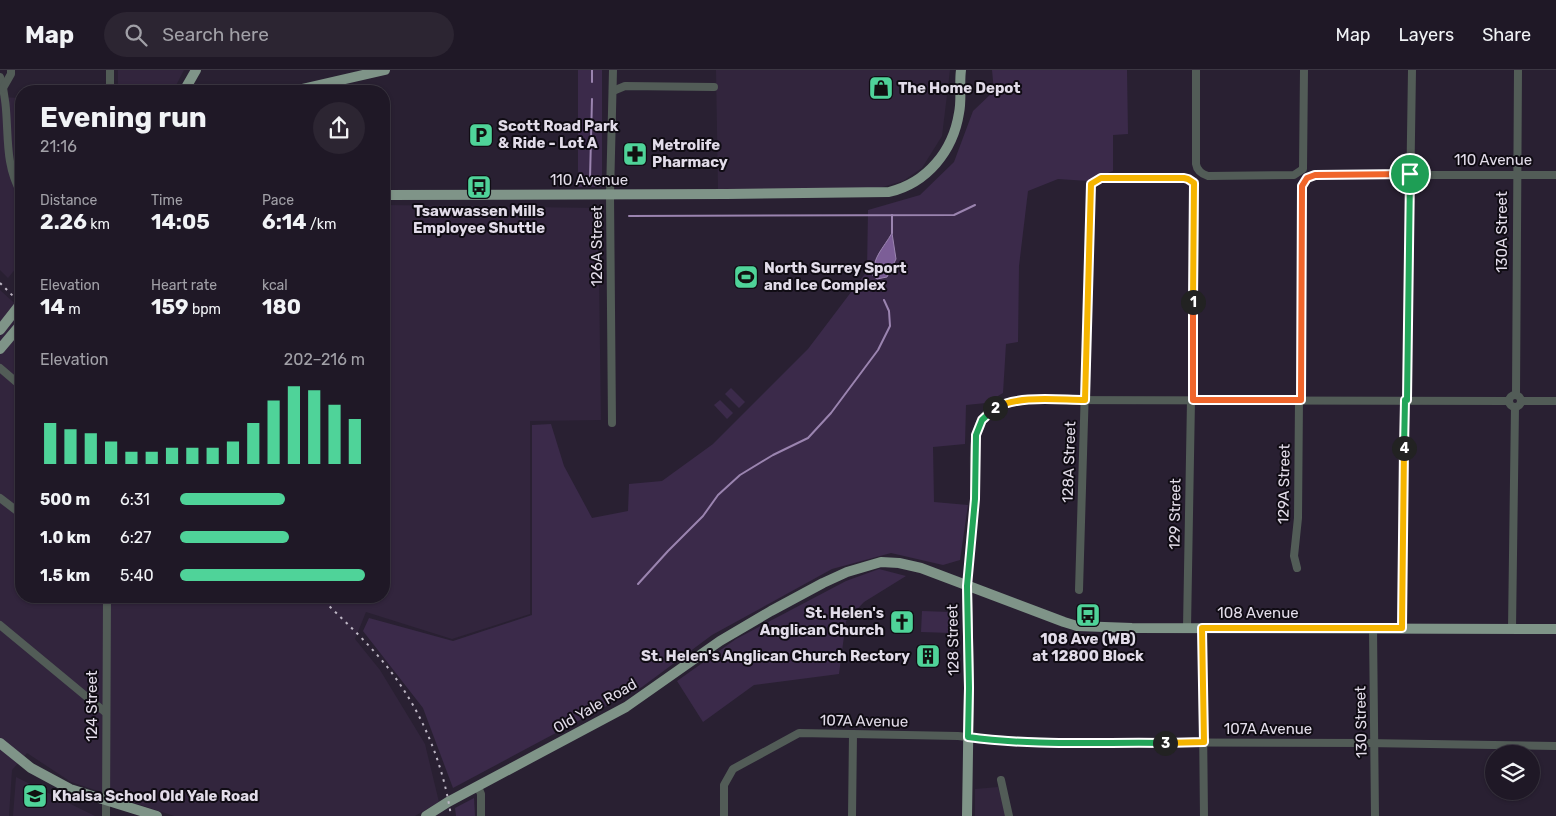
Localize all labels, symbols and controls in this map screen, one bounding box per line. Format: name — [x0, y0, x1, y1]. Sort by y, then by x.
search box — [104, 12, 454, 57]
text: Map — [25, 21, 74, 49]
icon: search — [122, 21, 150, 49]
text: Search here — [162, 23, 269, 46]
text: Map — [1336, 24, 1371, 46]
text: Layers — [1399, 24, 1454, 46]
text: Share — [1482, 24, 1531, 46]
shop icon: The Home Depot — [868, 75, 894, 101]
place label: The Home Depot — [898, 79, 1021, 97]
text: Evening run — [40, 101, 207, 134]
button: share — [313, 102, 365, 154]
place label: Scott Road Park & Ride - Lot A — [498, 117, 619, 152]
parking icon: Scott Road Park & Ride - Lot A — [468, 122, 494, 148]
place label: Metrolife Pharmacy — [652, 136, 728, 171]
text: 21:16 — [40, 137, 77, 156]
pharmacy icon: Metrolife Pharmacy — [622, 141, 648, 167]
street label: 110 Avenue — [1454, 151, 1532, 169]
pin — [1389, 153, 1431, 195]
icon: arrive — [1396, 160, 1424, 188]
street label: 110 Avenue — [550, 171, 628, 189]
bus stop icon: Tsawwassen Mills Employee Shuttle — [466, 174, 492, 200]
street label: 130A Street — [1493, 191, 1511, 273]
text: Distance — [40, 192, 97, 209]
text: Time — [151, 192, 183, 209]
text: Pace — [262, 192, 294, 209]
place label: Tsawwassen Mills Employee Shuttle — [413, 202, 545, 237]
street label: 126A Street — [588, 205, 606, 286]
text: 2.26 — [40, 209, 87, 234]
text: 14:05 — [151, 209, 210, 234]
text: 6:14 — [262, 209, 307, 234]
text: km — [87, 216, 110, 233]
text: /km — [307, 216, 336, 233]
place label: North Surrey Sport and Ice Complex — [764, 259, 907, 294]
sports icon: North Surrey Sport and Ice Complex — [733, 264, 759, 290]
text: Elevation — [40, 277, 100, 294]
text: Heart rate — [151, 277, 217, 294]
text: kcal — [262, 277, 288, 294]
pin: 1 — [1180, 290, 1206, 314]
text: 14 — [40, 294, 65, 319]
text: 159 — [151, 294, 188, 319]
text: 180 — [262, 294, 301, 319]
text: 1 — [1190, 294, 1197, 311]
text: m — [65, 301, 81, 318]
text: bpm — [188, 301, 221, 318]
text: Elevation — [40, 350, 109, 369]
text: 202–216 m — [284, 350, 365, 369]
pin: 2 — [982, 396, 1008, 420]
text: 2 — [991, 400, 1000, 417]
street label: 128A Street — [1059, 421, 1079, 503]
pin: 4 — [1392, 436, 1416, 460]
text: 4 — [1400, 440, 1409, 457]
street label: 129A Street — [1274, 444, 1294, 524]
street label: 129 Street — [1165, 478, 1185, 550]
text: 500 m — [40, 490, 90, 509]
text: 6:31 — [120, 490, 150, 509]
text: 1.0 km — [40, 528, 91, 547]
text: 6:27 — [120, 528, 151, 547]
text: 1.5 km — [40, 566, 90, 585]
text: 5:40 — [120, 566, 154, 585]
bus stop icon: 108 Ave (WB) at 12800 Block — [1075, 602, 1101, 628]
place label: St. Helen's Anglican Church — [760, 604, 884, 639]
street label: 128 Street — [943, 604, 963, 676]
street label: 108 Avenue — [1217, 604, 1299, 622]
church icon: St. Helen's Anglican Church — [889, 609, 915, 635]
place label: 108 Ave (WB) at 12800 Block — [1032, 630, 1144, 665]
building icon: St. Helen's Anglican Church Rectory — [915, 643, 941, 669]
place label: St. Helen's Anglican Church Rectory — [641, 647, 910, 665]
street label: 124 Street — [83, 670, 101, 742]
street label: Old Yale Road — [550, 675, 640, 737]
street label: 130 Street — [1351, 686, 1371, 758]
street label: 107A Avenue — [820, 711, 908, 731]
street label: 107A Avenue — [1224, 720, 1312, 738]
pin: 3 — [1152, 730, 1178, 756]
text: 3 — [1161, 735, 1170, 752]
map controls — [1485, 745, 1540, 800]
button: layers — [1485, 745, 1540, 800]
school or university icon: Khalsa School Old Yale Road — [22, 783, 48, 809]
place label: Khalsa School Old Yale Road — [52, 787, 258, 805]

